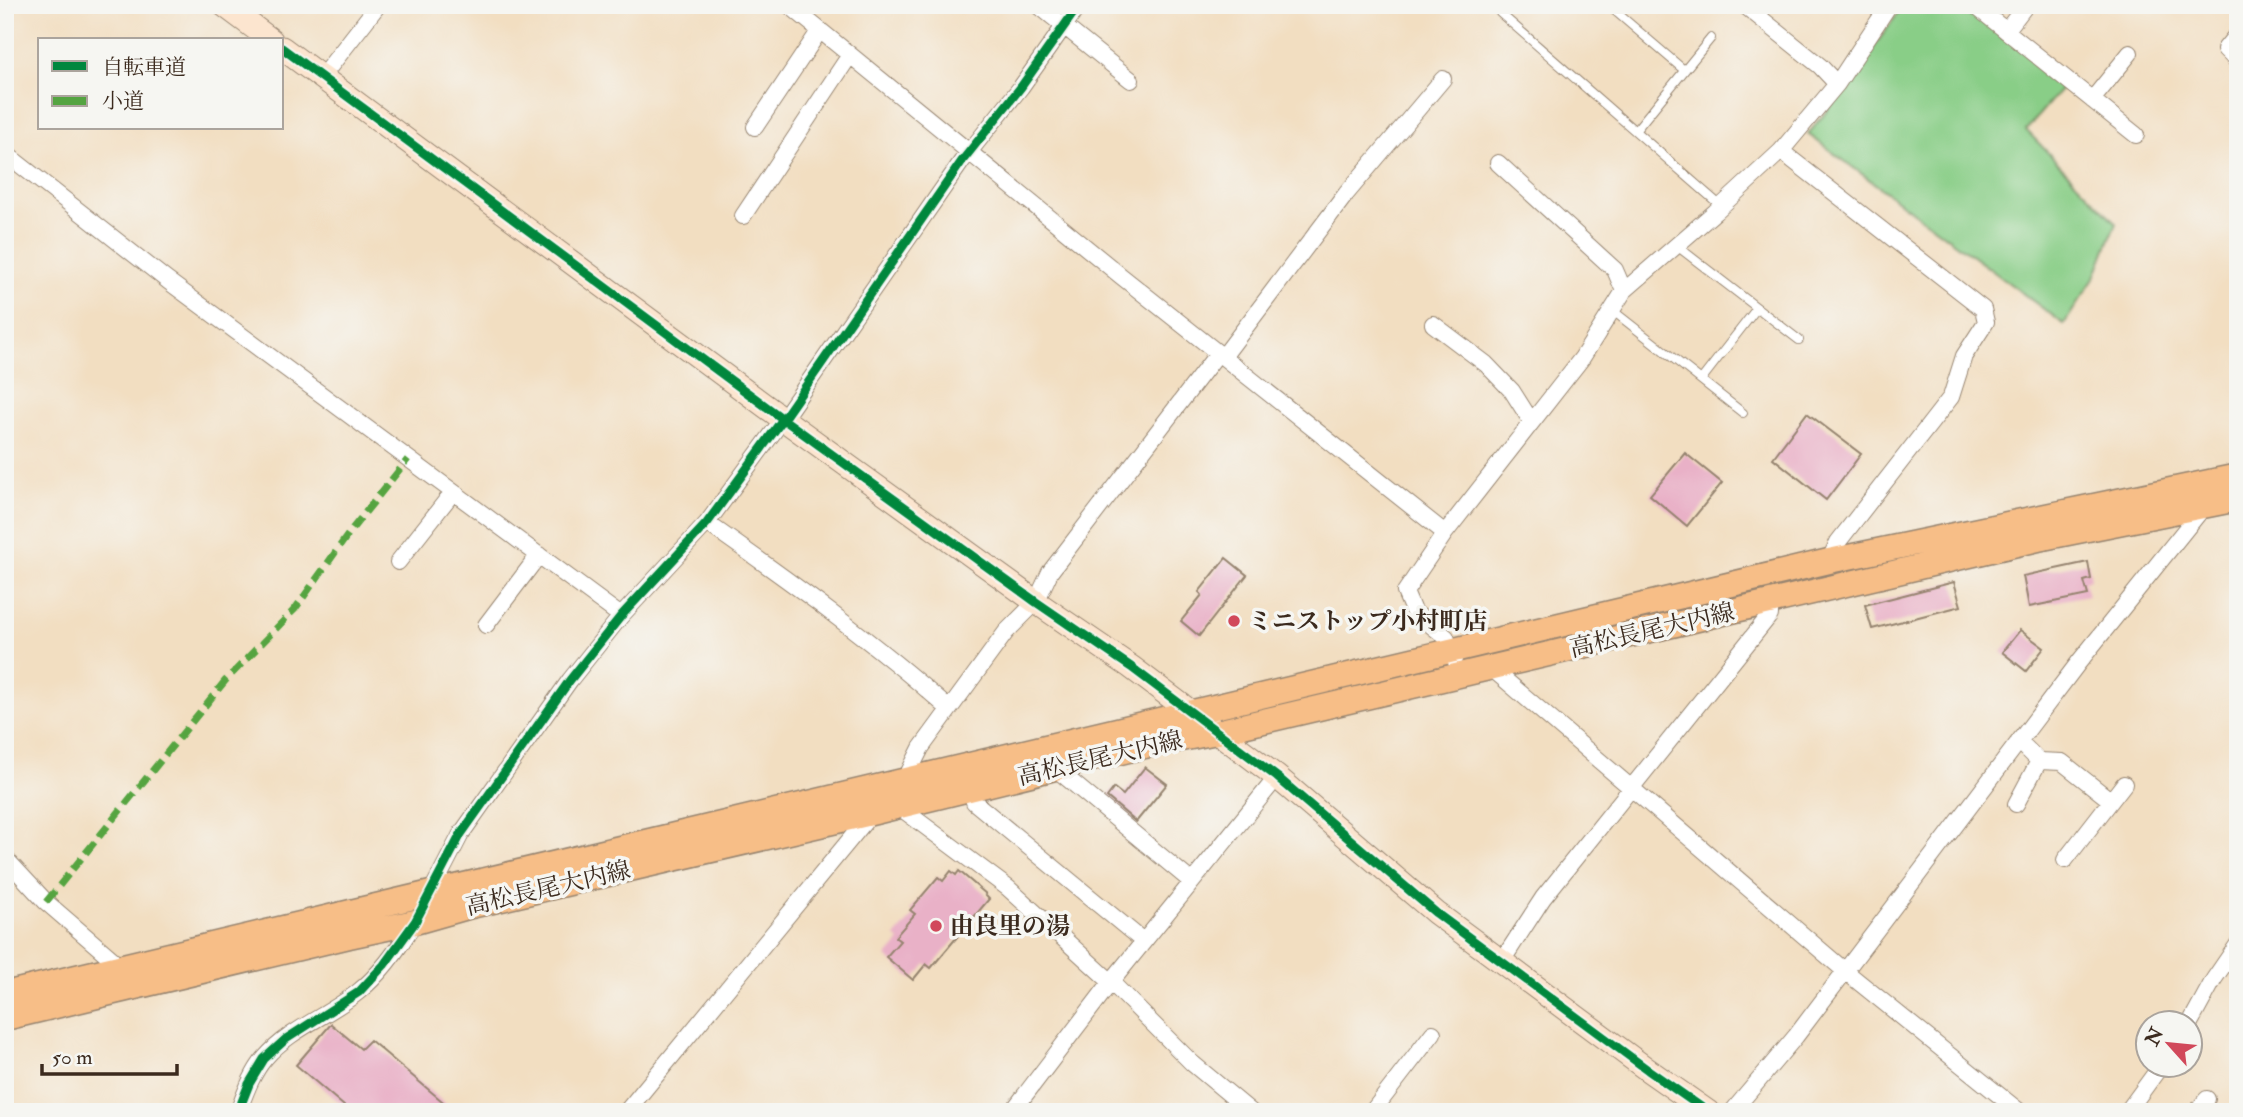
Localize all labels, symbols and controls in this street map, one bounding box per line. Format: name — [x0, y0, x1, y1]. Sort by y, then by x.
legend — [38, 38, 284, 130]
text: 自転車道 — [102, 54, 186, 81]
text: 小道 — [102, 88, 144, 115]
street label: 高松長尾大内線 — [1567, 596, 1737, 664]
place label: ミニストップ小村町店 — [1248, 606, 1487, 637]
marker: ミニストップ小村町店 — [1226, 613, 1242, 629]
street label: 高松長尾大内線 — [1015, 724, 1185, 792]
street label: 高松長尾大内線 — [463, 854, 633, 922]
place label: 由良里の湯 — [950, 911, 1070, 942]
marker: 由良里の湯 — [928, 918, 944, 934]
north arrow — [2134, 1009, 2204, 1078]
text: N — [2140, 1023, 2170, 1051]
scale bar — [42, 1033, 177, 1077]
text: 50 m — [52, 1044, 93, 1071]

